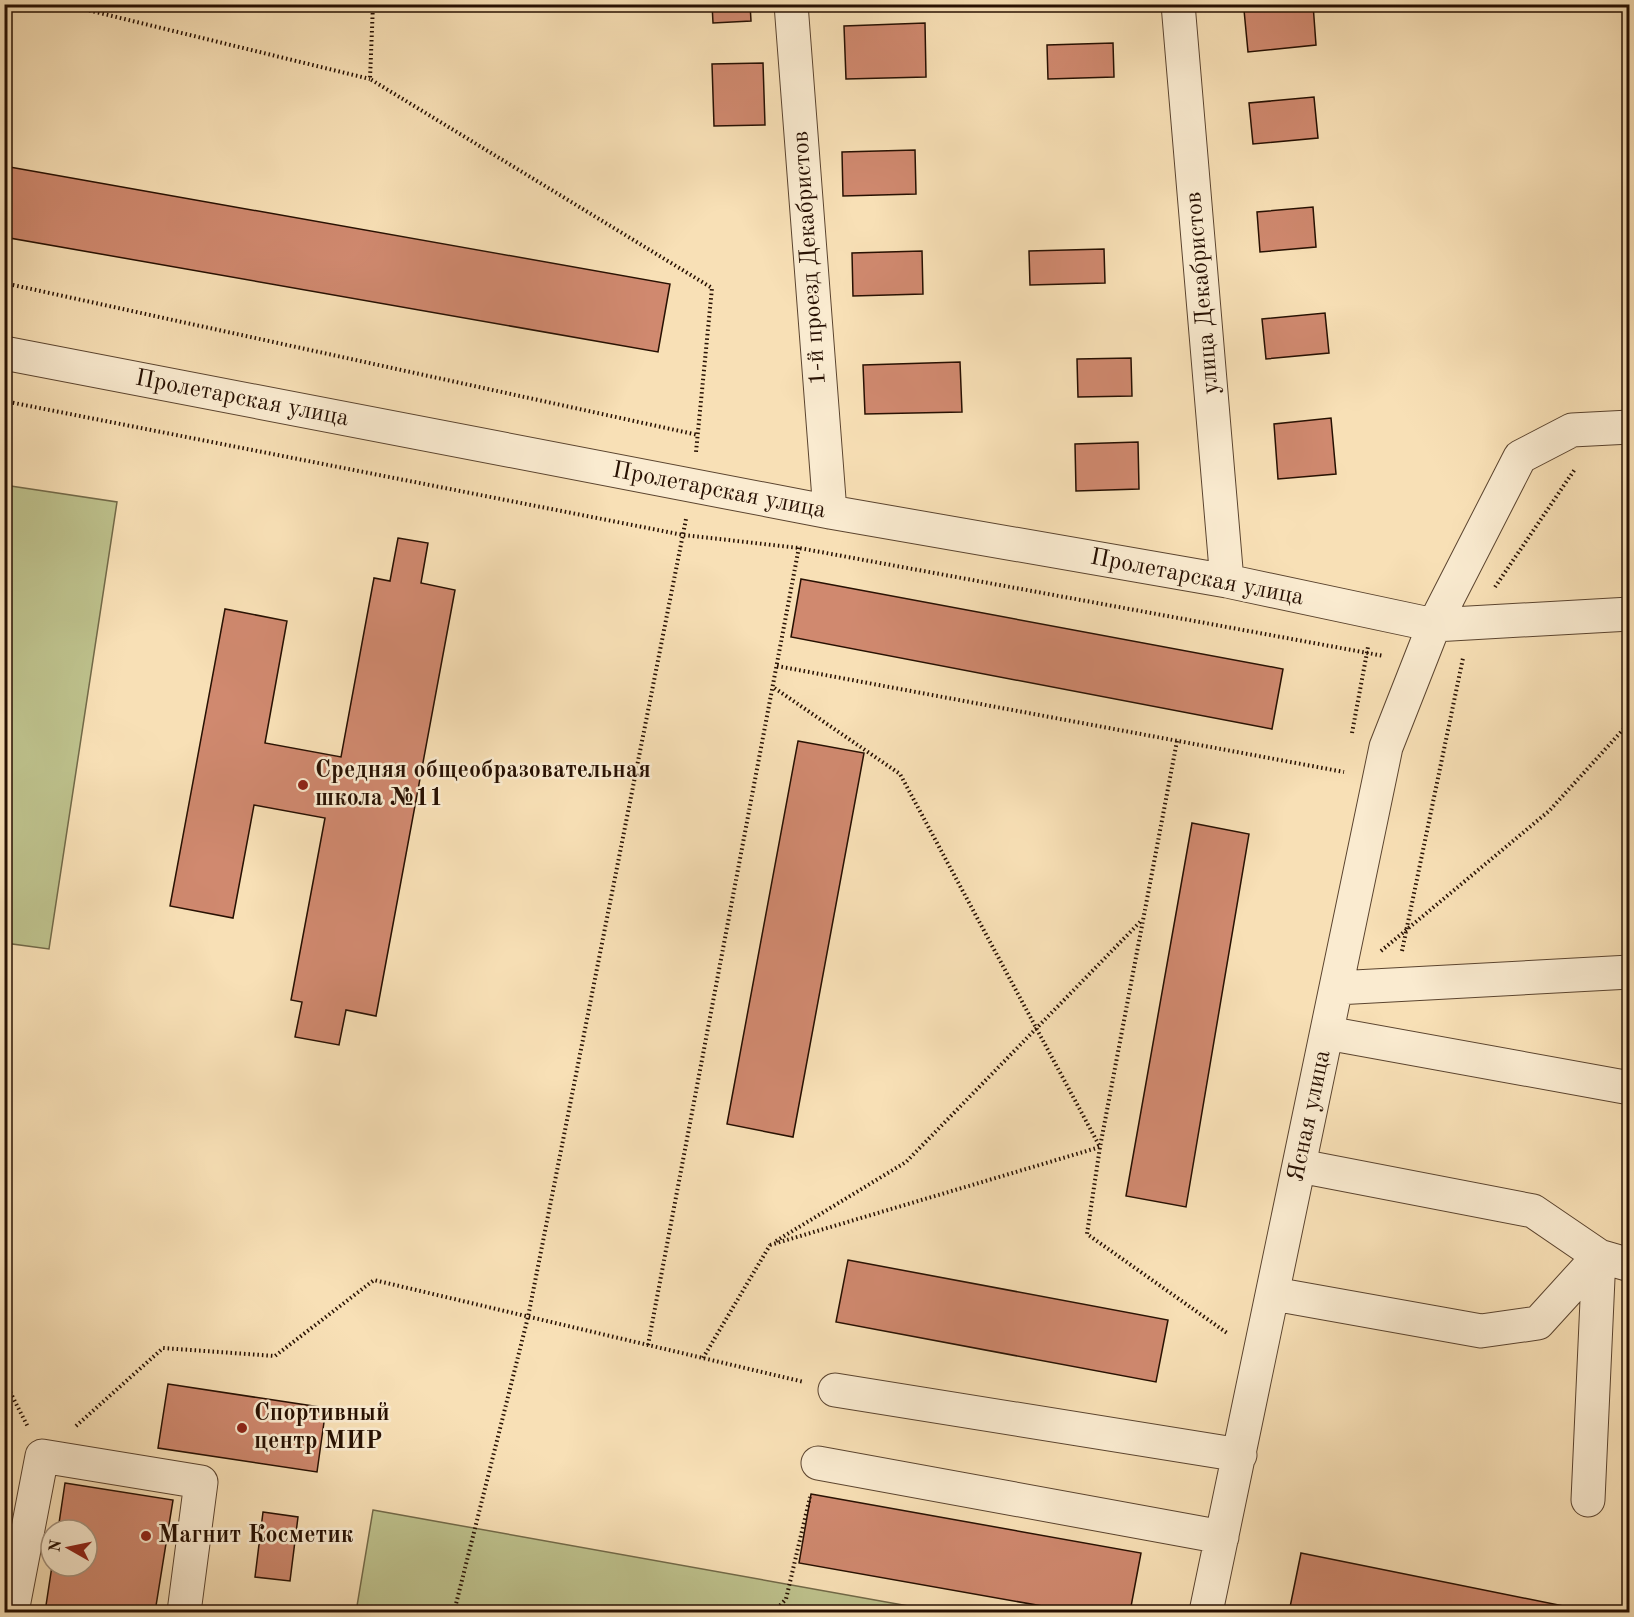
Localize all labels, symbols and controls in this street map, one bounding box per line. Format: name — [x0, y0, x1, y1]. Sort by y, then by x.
street label: 1-й проезд Декабристов — [789, 130, 831, 386]
street label: улица Декабристов — [1182, 191, 1224, 395]
street label: Пролетарская улица — [133, 367, 351, 432]
street label: Пролетарская улица — [610, 459, 828, 524]
street label: Пролетарская улица — [1088, 546, 1306, 611]
place label: Средняя общеобразовательная школа №11 — [315, 759, 651, 811]
marker: Средняя общеобразовательная школа №11 — [296, 778, 310, 792]
street label: Ясная улица — [1284, 1048, 1336, 1184]
place label: Спортивный центр МИР — [254, 1402, 390, 1454]
marker: Спортивный центр МИР — [235, 1421, 249, 1435]
north arrow — [39, 1518, 99, 1578]
place label: Магнит Косметик — [158, 1524, 354, 1548]
marker: Магнит Косметик — [139, 1529, 153, 1543]
text: N — [47, 1538, 65, 1553]

